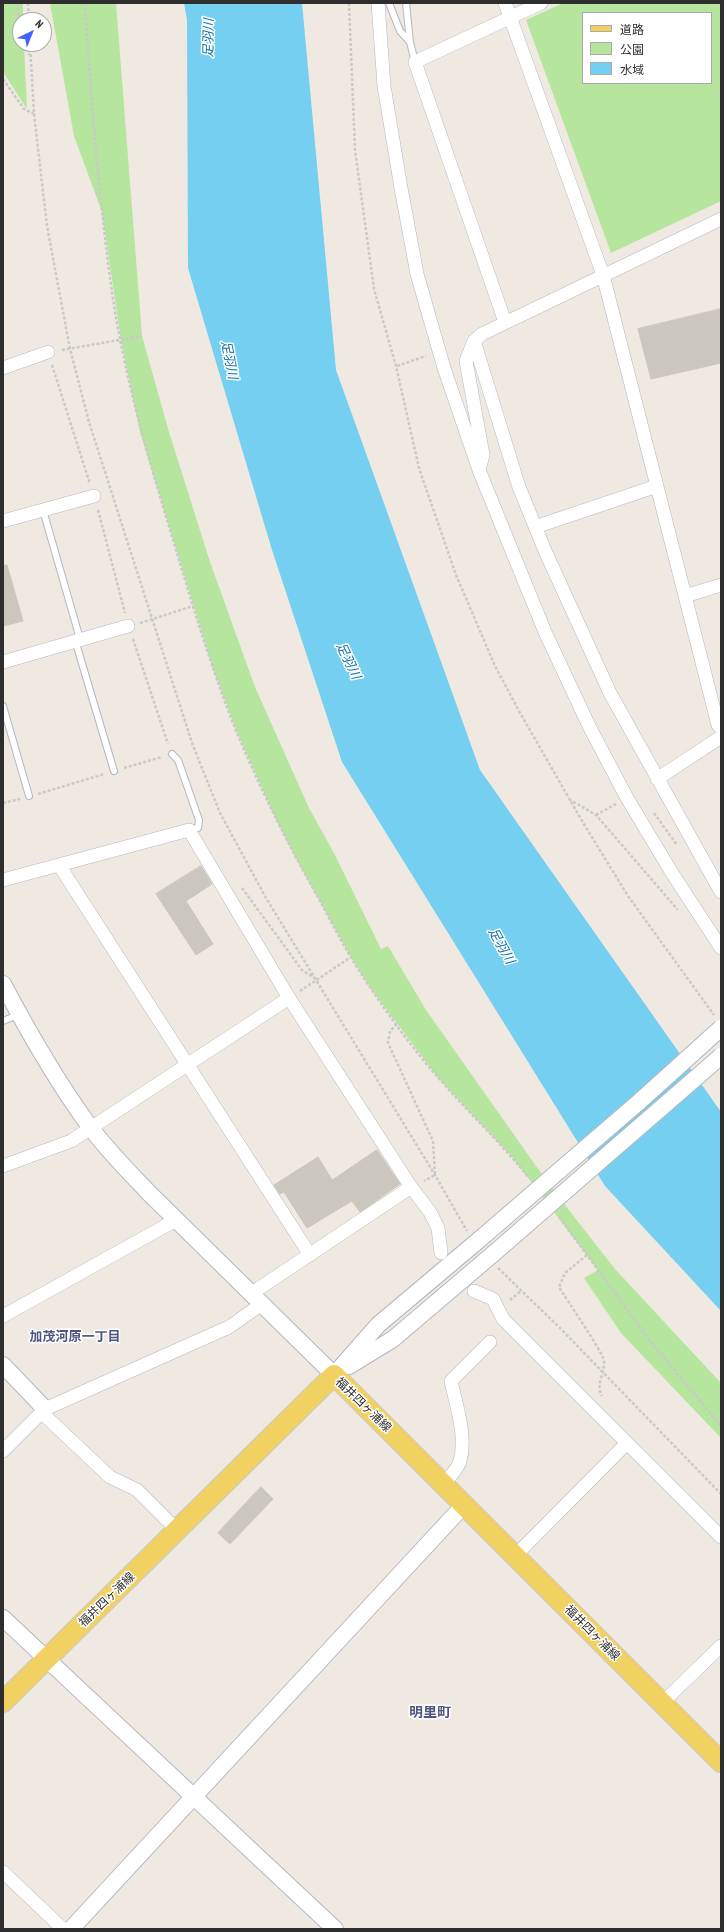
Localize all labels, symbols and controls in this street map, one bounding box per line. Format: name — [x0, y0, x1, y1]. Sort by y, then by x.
north arrow — [12, 12, 52, 52]
legend — [582, 12, 712, 84]
text: N — [33, 17, 46, 31]
water label: 足羽川 — [201, 18, 217, 58]
text: 道路 — [620, 22, 644, 37]
text: 公園 — [620, 42, 644, 57]
text: 水域 — [620, 62, 644, 77]
water label: 足羽川 — [218, 339, 240, 381]
water label: 足羽川 — [332, 640, 364, 682]
water label: 足羽川 — [485, 925, 517, 967]
district label: 加茂河原一丁目 — [30, 1329, 120, 1345]
street label: 福井四ヶ浦線 — [332, 1375, 394, 1435]
street label: 福井四ヶ浦線 — [76, 1570, 138, 1630]
street label: 福井四ヶ浦線 — [561, 1602, 623, 1664]
district label: 明里町 — [409, 1705, 451, 1721]

